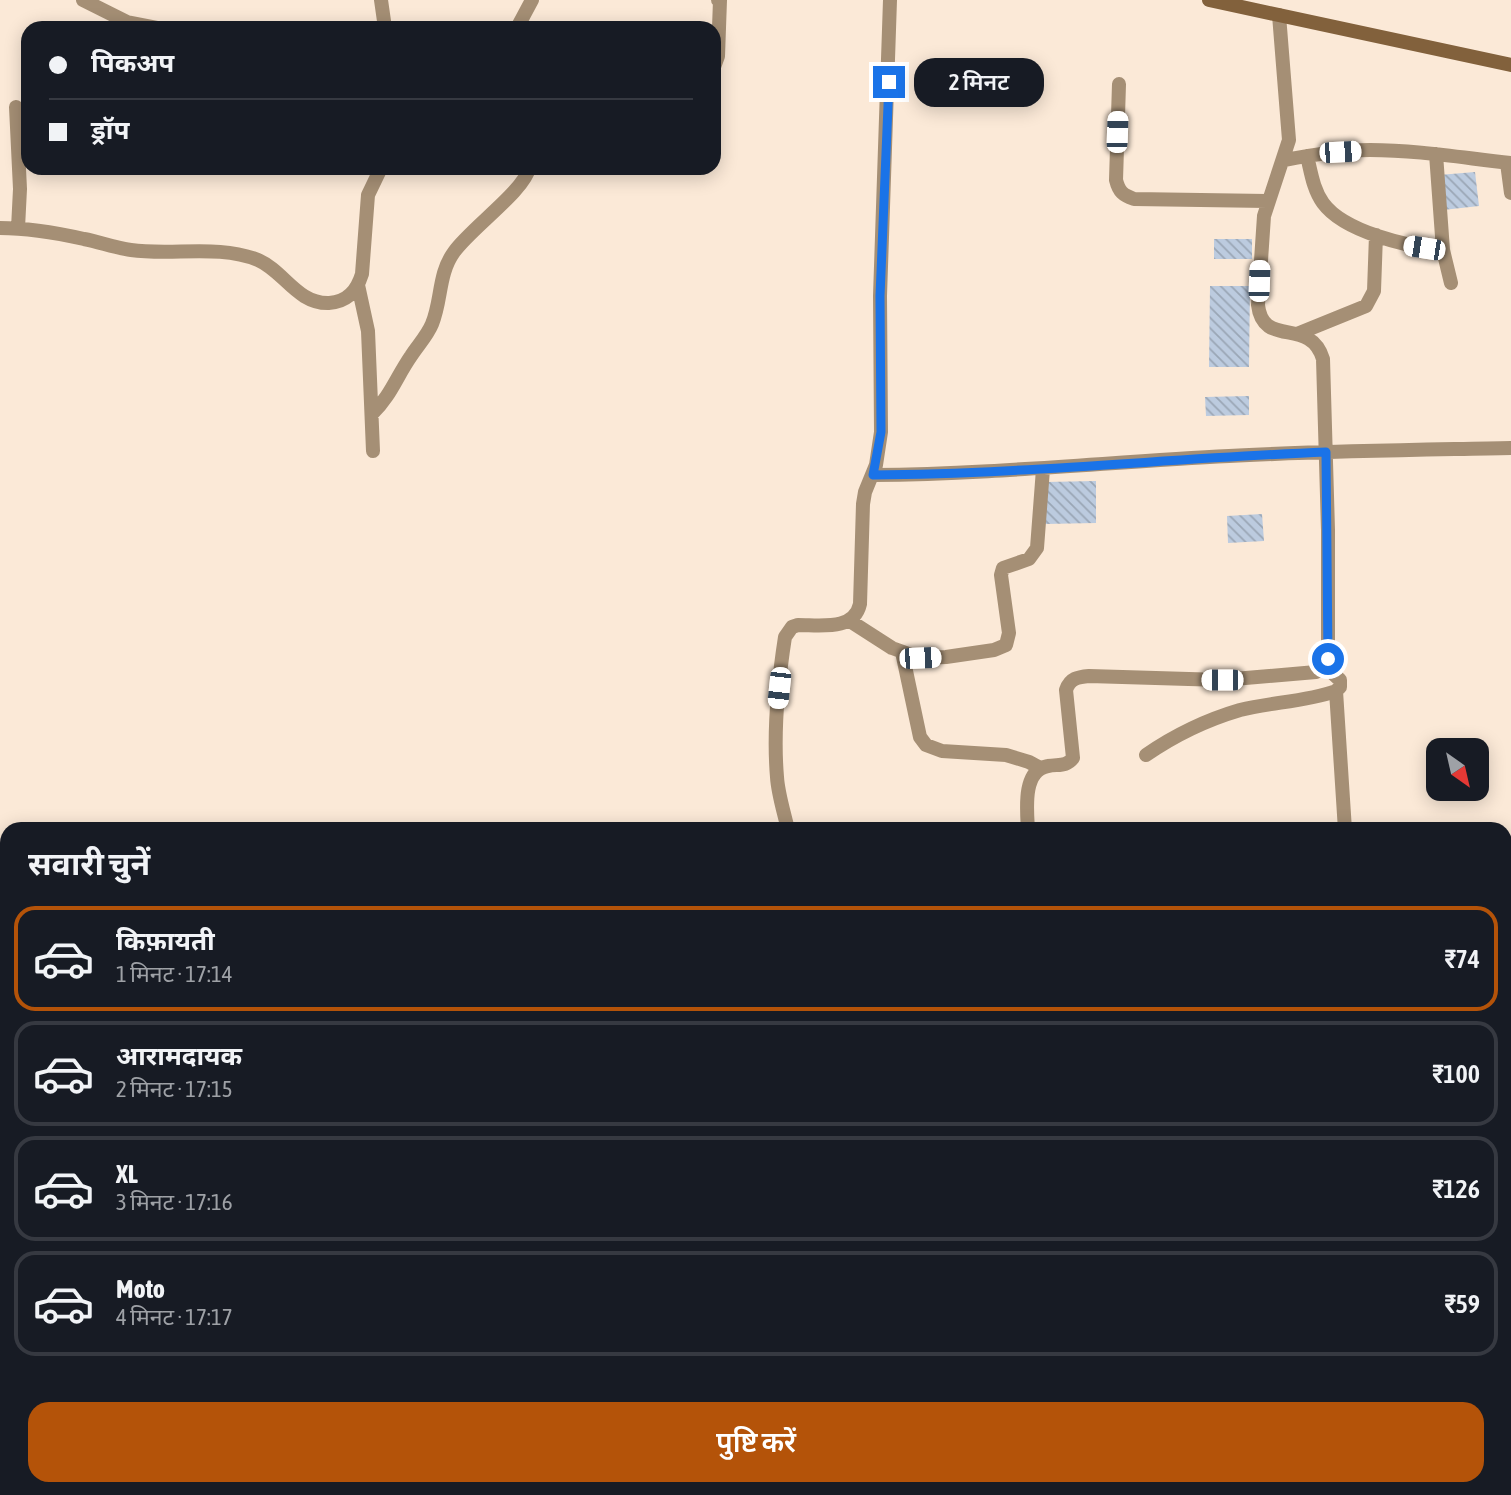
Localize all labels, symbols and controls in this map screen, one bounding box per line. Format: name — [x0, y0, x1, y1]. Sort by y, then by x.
text: पिकअप — [91, 48, 174, 78]
callout: 2 मिनट — [914, 57, 1043, 106]
route end — [873, 66, 905, 98]
text: 2 मिनट — [949, 69, 1009, 95]
car — [1106, 111, 1129, 153]
text: ड्रॉप — [91, 115, 129, 145]
car — [1319, 140, 1362, 164]
car — [1402, 234, 1447, 262]
car — [1248, 260, 1271, 302]
route start — [1312, 643, 1344, 675]
car — [899, 647, 942, 669]
car — [767, 666, 792, 710]
car — [1202, 670, 1244, 691]
north arrow — [1426, 738, 1489, 802]
map controls — [1426, 738, 1489, 801]
text: सवारी चुनें — [28, 845, 150, 882]
text: किफ़ायती — [116, 926, 215, 956]
icon: car — [32, 927, 95, 990]
text: ₹74 — [1444, 944, 1480, 974]
text: 1 मिनट · 17:14 — [116, 961, 233, 987]
text: आरामदायक — [116, 1041, 242, 1071]
icon: car — [32, 1042, 95, 1105]
text: ₹100 — [1432, 1059, 1480, 1089]
text: 2 मिनट · 17:15 — [116, 1076, 233, 1102]
icon: car — [32, 1157, 95, 1220]
text: XL — [116, 1159, 138, 1189]
text: ₹126 — [1432, 1174, 1480, 1204]
text: 3 मिनट · 17:16 — [116, 1189, 233, 1215]
icon: car — [32, 1272, 95, 1335]
text: Moto — [116, 1274, 165, 1304]
text: ₹59 — [1444, 1289, 1480, 1319]
text: 4 मिनट · 17:17 — [116, 1304, 233, 1330]
button: पुष्टि करें — [28, 1402, 1484, 1482]

